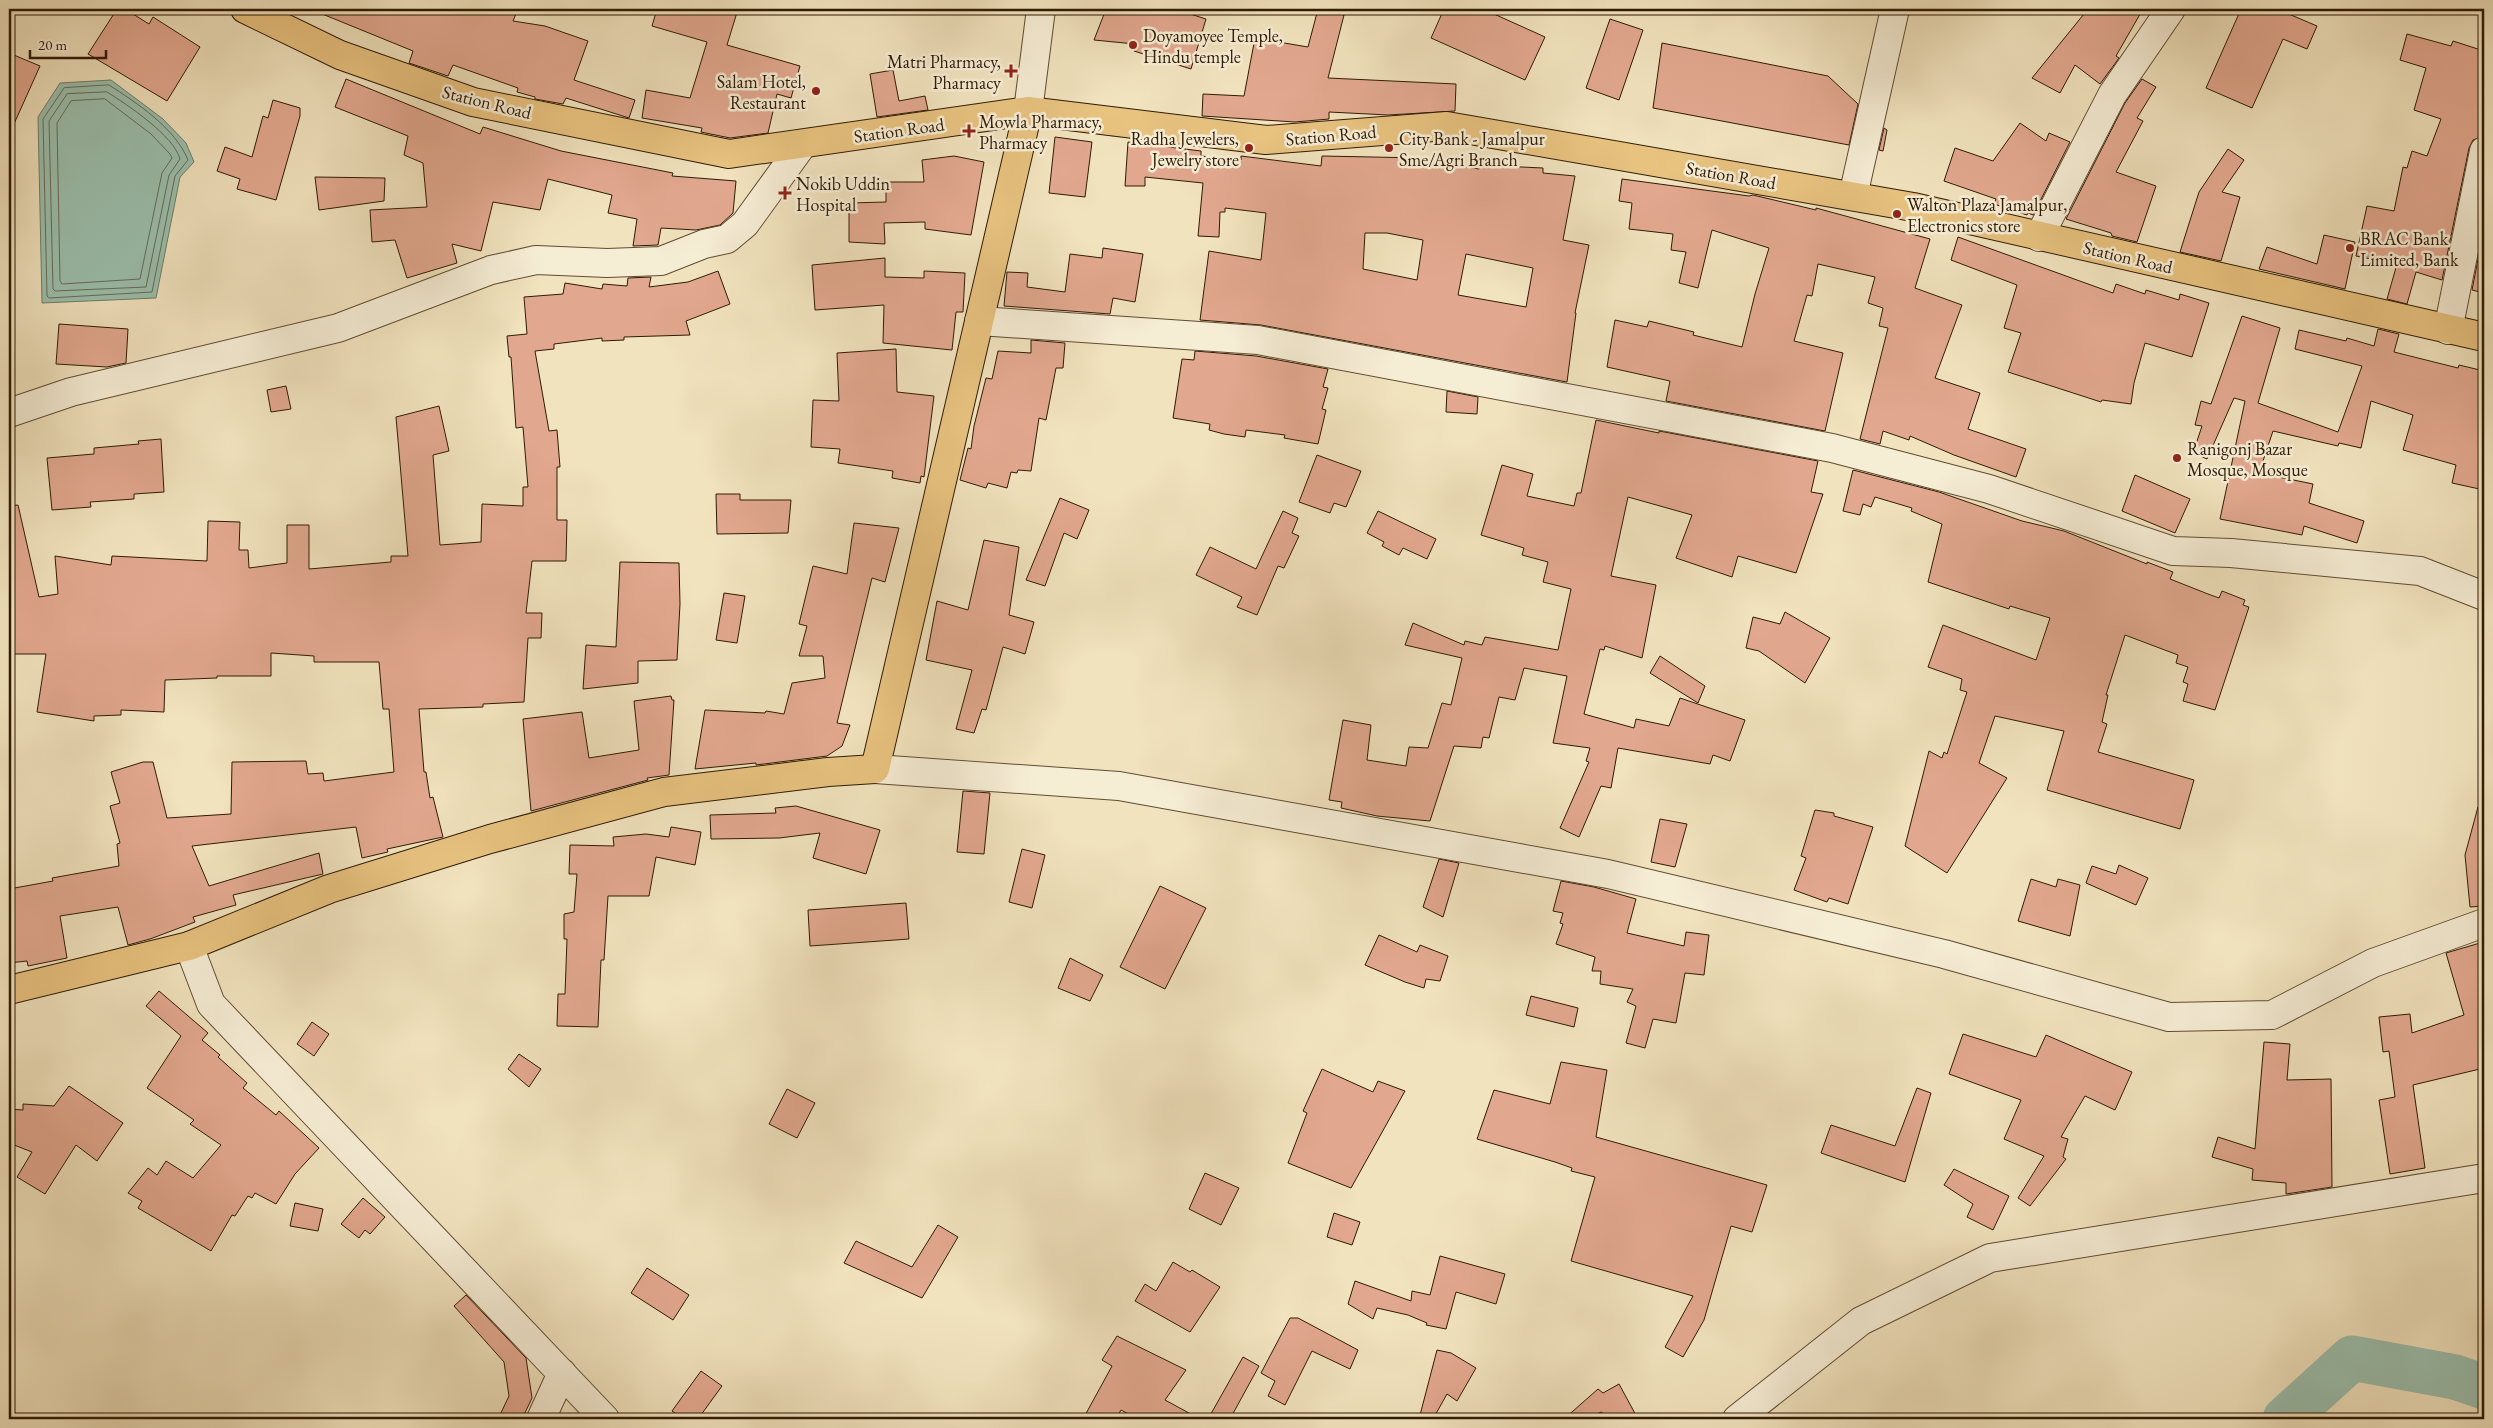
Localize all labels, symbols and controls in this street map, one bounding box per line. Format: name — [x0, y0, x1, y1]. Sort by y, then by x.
place label: Doyamoyee Temple, Hindu temple — [1143, 24, 1283, 68]
scale bar — [30, 28, 106, 60]
text: 20 m — [38, 35, 67, 54]
marker: Doyamoyee Temple, Hindu temple — [1127, 39, 1139, 51]
place label: Matri Pharmacy, Pharmacy — [887, 50, 1001, 94]
marker: Matri Pharmacy, Pharmacy — [1005, 65, 1017, 77]
place label: Salam Hotel, Restaurant — [717, 70, 806, 114]
street label: Station Road — [440, 80, 535, 124]
marker: Salam Hotel, Restaurant — [810, 85, 822, 97]
place label: Mowla Pharmacy, Pharmacy — [979, 110, 1102, 154]
street label: Station Road — [852, 112, 947, 148]
street label: Station Road — [1285, 120, 1378, 150]
marker: Mowla Pharmacy, Pharmacy — [963, 125, 975, 137]
place label: Radha Jewelers, Jewelry store — [1130, 127, 1239, 171]
place label: City Bank - Jamalpur Sme/Agri Branch — [1399, 127, 1545, 171]
marker: Radha Jewelers, Jewelry store — [1243, 142, 1255, 154]
marker: City Bank - Jamalpur Sme/Agri Branch — [1383, 142, 1395, 154]
street label: Station Road — [1684, 156, 1779, 194]
place label: Nokib Uddin Hospital — [796, 172, 891, 216]
marker: Nokib Uddin Hospital — [778, 186, 792, 200]
place label: Walton Plaza Jamalpur, Electronics store — [1907, 193, 2067, 237]
marker: Walton Plaza Jamalpur, Electronics store — [1891, 208, 1903, 220]
place label: BRAC Bank Limited, Bank — [2360, 227, 2459, 271]
street label: Station Road — [2081, 236, 2176, 279]
marker: BRAC Bank Limited, Bank — [2344, 242, 2356, 254]
place label: Ranigonj Bazar Mosque, Mosque — [2187, 437, 2308, 481]
marker: Ranigonj Bazar Mosque, Mosque — [2171, 452, 2183, 464]

